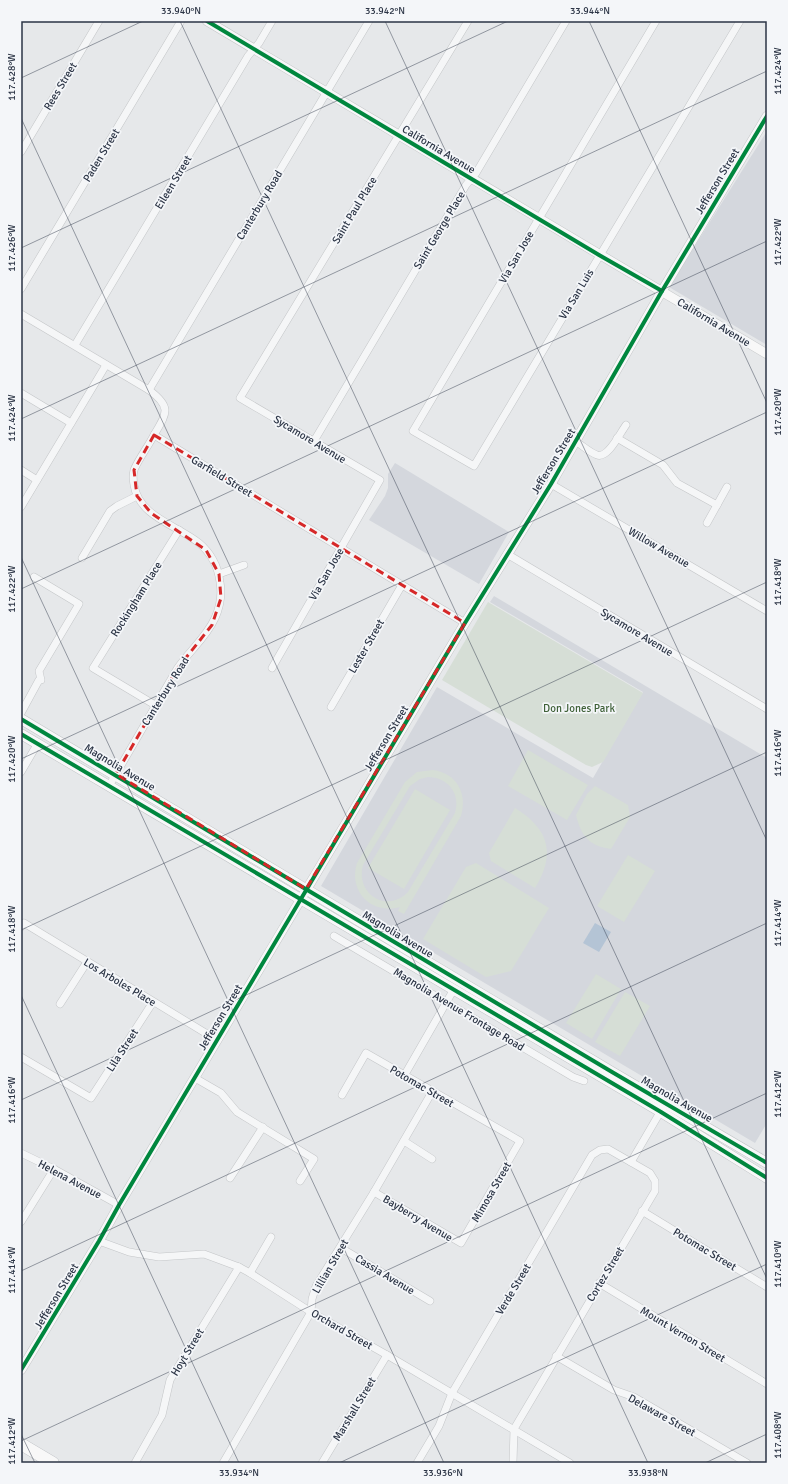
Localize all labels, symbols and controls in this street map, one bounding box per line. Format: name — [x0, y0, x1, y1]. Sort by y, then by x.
text: 33.940°N — [161, 5, 201, 17]
text: 33.942°N — [365, 5, 405, 17]
text: 33.944°N — [570, 5, 610, 17]
text: 117.424°W — [772, 47, 784, 95]
text: 117.428°W — [6, 53, 18, 101]
street label: Rees Street — [41, 60, 80, 112]
street label: California Avenue — [400, 122, 478, 176]
street label: Paden Street — [80, 126, 123, 184]
street label: Jefferson Street — [693, 146, 742, 217]
street label: Eileen Street — [152, 153, 195, 212]
street label: Canterbury Road — [234, 168, 285, 242]
street label: Saint Paul Place — [329, 174, 380, 246]
street label: Saint George Place — [411, 189, 468, 272]
text: 117.422°W — [772, 218, 784, 266]
text: 117.426°W — [6, 224, 18, 272]
street label: Via San Jose — [496, 229, 537, 286]
street label: Via San Luis — [556, 266, 597, 322]
street label: California Avenue — [675, 295, 753, 349]
text: 117.420°W — [772, 388, 784, 436]
text: 117.424°W — [6, 394, 18, 442]
street label: Sycamore Avenue — [271, 413, 348, 466]
street label: Jefferson Street — [529, 426, 578, 497]
street label: Garfield Street — [189, 453, 255, 500]
street label: Willow Avenue — [626, 525, 692, 570]
street label: Via San Jose — [306, 546, 347, 603]
text: 117.418°W — [772, 558, 784, 606]
street label: Rockingham Place — [108, 559, 165, 639]
text: 117.422°W — [6, 565, 18, 613]
street label: Sycamore Avenue — [598, 606, 675, 659]
street label: Lester Street — [346, 617, 387, 676]
street label: Canterbury Road — [139, 654, 192, 728]
park label: Don Jones Park — [543, 702, 615, 715]
street label: Jefferson Street — [362, 703, 411, 774]
text: 117.416°W — [772, 729, 784, 777]
text: 117.420°W — [6, 735, 18, 783]
street label: Magnolia Avenue — [82, 741, 158, 794]
text: 117.414°W — [772, 899, 784, 947]
text: 117.418°W — [6, 905, 18, 953]
street label: Magnolia Avenue — [360, 908, 436, 961]
street label: Los Arboles Place — [81, 956, 158, 1009]
street label: Magnolia Avenue Frontage Road — [391, 965, 527, 1054]
street label: Jefferson Street — [196, 982, 245, 1053]
street label: Lila Street — [104, 1026, 141, 1074]
street label: Potomac Street — [387, 1063, 456, 1110]
text: 117.412°W — [772, 1070, 784, 1118]
street label: Magnolia Avenue — [639, 1074, 715, 1125]
text: 117.416°W — [6, 1076, 18, 1124]
street label: Helena Avenue — [36, 1157, 104, 1202]
street label: Mimosa Street — [469, 1160, 514, 1225]
street label: Bayberry Avenue — [381, 1193, 455, 1244]
street label: Potomac Street — [671, 1225, 739, 1274]
street label: Lillian Street — [310, 1237, 351, 1296]
text: 117.410°W — [772, 1240, 784, 1288]
street label: Cortez Street — [584, 1244, 627, 1304]
text: 117.414°W — [6, 1246, 18, 1294]
street label: Cassia Avenue — [353, 1252, 417, 1297]
street label: Jefferson Street — [32, 1261, 81, 1332]
street label: Verde Street — [493, 1261, 534, 1317]
street label: Mount Vernon Street — [638, 1304, 728, 1365]
street label: Orchard Street — [309, 1307, 375, 1352]
street label: Hoyt Street — [168, 1326, 207, 1378]
street label: Marshall Street — [330, 1375, 379, 1444]
street label: Delaware Street — [626, 1392, 698, 1439]
text: 117.408°W — [772, 1411, 784, 1459]
text: 117.412°W — [6, 1417, 18, 1465]
text: 33.934°N — [219, 1467, 259, 1479]
text: 33.936°N — [423, 1467, 463, 1479]
text: 33.938°N — [628, 1467, 668, 1479]

